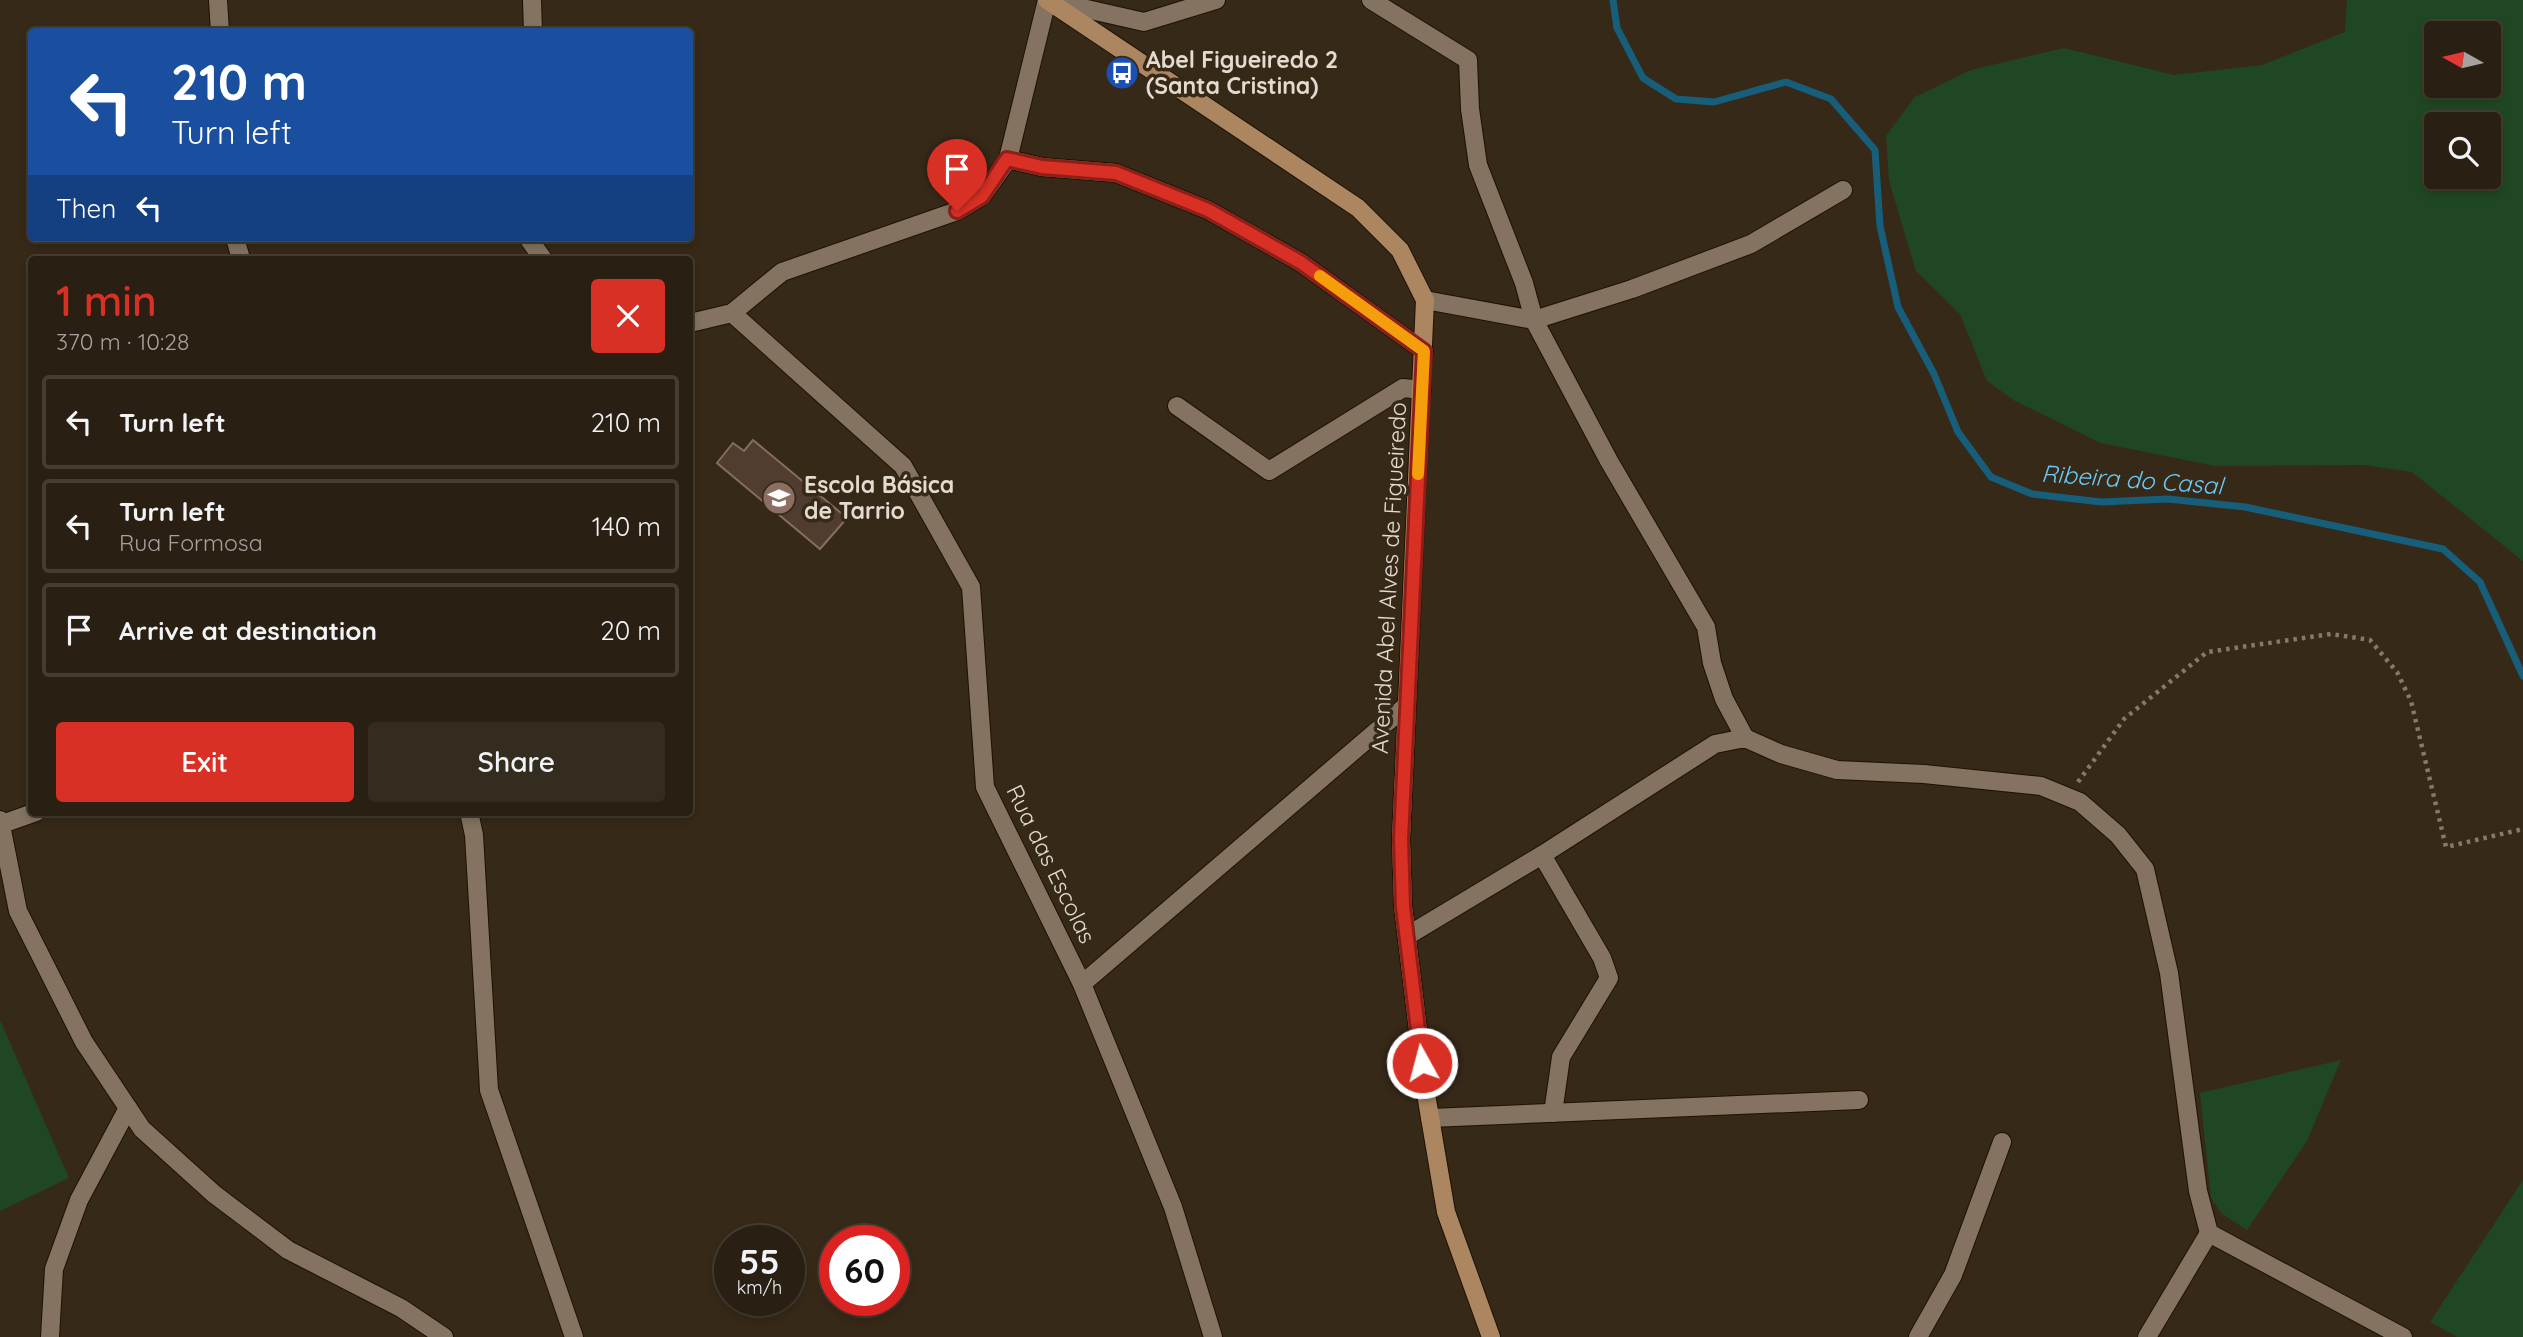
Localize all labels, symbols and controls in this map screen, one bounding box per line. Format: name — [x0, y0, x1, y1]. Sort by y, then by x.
north arrow — [2424, 21, 2501, 98]
map controls — [2424, 21, 2501, 189]
place label: Abel Figueiredo 2 (Santa Cristina) — [1146, 45, 1338, 100]
text: 210 m — [171, 51, 307, 112]
bus stop icon: Abel Figueiredo 2 (Santa Cristina) — [1103, 54, 1141, 92]
icon: left — [56, 56, 147, 147]
text: Turn left — [171, 112, 292, 152]
button: search — [2424, 112, 2501, 189]
pin — [927, 139, 987, 211]
icon: arrive — [938, 150, 976, 188]
icon: left — [130, 189, 168, 227]
text: Then — [56, 192, 116, 225]
text: 1 min — [56, 274, 157, 327]
button: close — [591, 279, 665, 353]
text: 370 m · 10:28 — [56, 327, 190, 356]
street label: Avenida Abel Alves de Figueiredo — [1365, 401, 1412, 755]
icon: left — [60, 403, 98, 441]
text: Turn left — [119, 406, 226, 439]
text: 210 m — [591, 406, 661, 439]
water label: Ribeira do Casal — [2040, 458, 2226, 500]
place label: Escola Básica de Tarrio — [804, 470, 954, 525]
school or university icon: Escola Básica de Tarrio — [760, 479, 798, 517]
text: Turn left — [119, 495, 226, 528]
icon: left — [60, 507, 98, 545]
text: 140 m — [592, 510, 661, 543]
text: Rua Formosa — [119, 528, 263, 557]
icon: arrive — [60, 611, 98, 649]
text: Arrive at destination — [119, 614, 377, 647]
text: 20 m — [600, 614, 661, 647]
button: Exit — [56, 722, 354, 802]
button: Share — [368, 722, 665, 802]
street label: Rua das Escolas — [1000, 780, 1102, 948]
position arrow — [1385, 1026, 1459, 1100]
speed limit sign: 60 — [819, 1225, 910, 1316]
text: 55 — [739, 1239, 780, 1283]
text: km/h — [737, 1276, 782, 1299]

